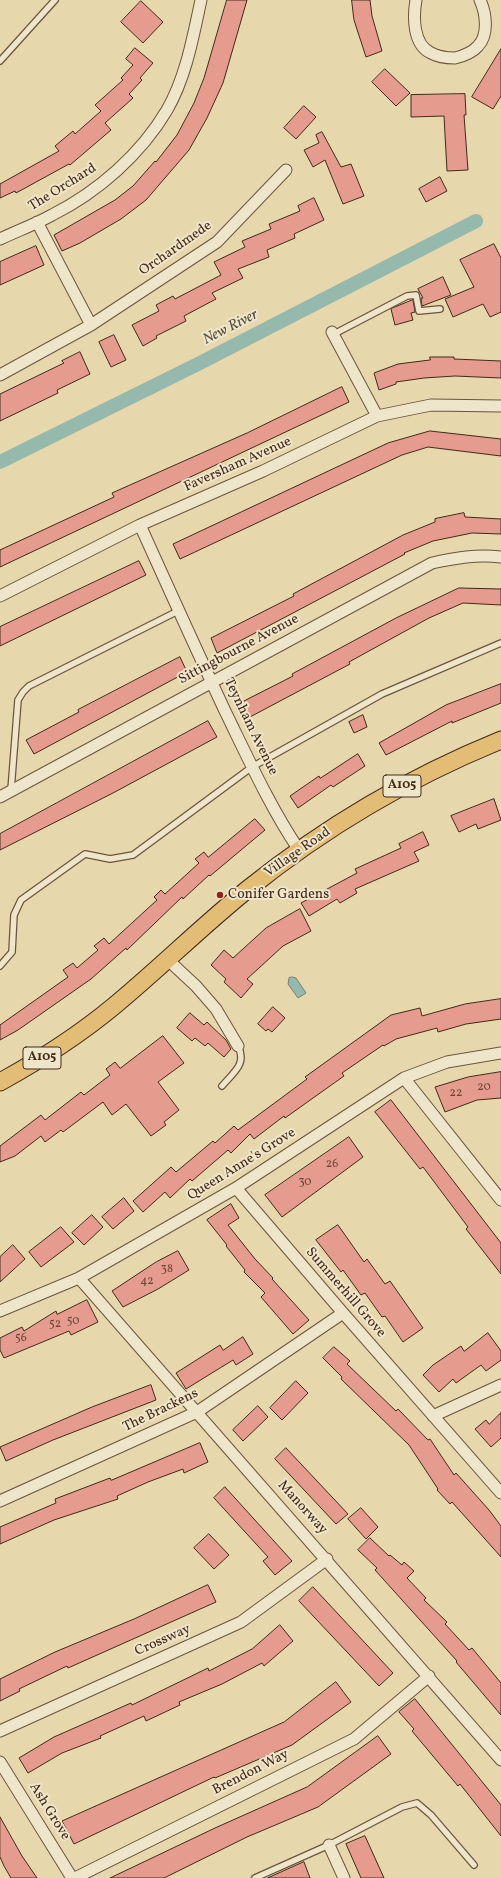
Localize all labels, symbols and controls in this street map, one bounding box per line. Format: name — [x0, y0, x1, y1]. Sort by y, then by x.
street label: The Orchard — [26, 161, 100, 215]
street label: Orchardmede — [137, 218, 215, 280]
water label: New River — [200, 306, 262, 350]
street label: Faversham Avenue — [182, 434, 294, 496]
street label: Sittingbourne Avenue — [176, 611, 302, 689]
street label: Teynham Avenue — [219, 676, 281, 778]
road number: A105 — [383, 775, 421, 797]
street label: Village Road — [262, 824, 334, 882]
place label: Conifer Gardens — [228, 887, 329, 903]
marker: Conifer Gardens — [215, 890, 225, 900]
road number: A105 — [23, 1047, 61, 1069]
house number: 20 — [477, 1081, 491, 1095]
house number: 22 — [450, 1087, 462, 1101]
street label: Queen Anne's Grove — [185, 1125, 299, 1205]
house number: 26 — [326, 1158, 338, 1172]
house number: 30 — [298, 1176, 312, 1190]
street label: Summerhill Grove — [301, 1244, 389, 1342]
house number: 38 — [161, 1263, 173, 1277]
house number: 42 — [140, 1275, 154, 1289]
house number: 50 — [67, 1315, 79, 1329]
house number: 52 — [49, 1318, 61, 1332]
house number: 56 — [15, 1332, 27, 1346]
street label: The Brackens — [121, 1386, 201, 1436]
street label: Manorway — [273, 1478, 331, 1538]
street label: Crossway — [133, 1621, 193, 1661]
street label: Brendon Way — [210, 1747, 292, 1799]
street label: Ash Grove — [25, 1780, 73, 1844]

